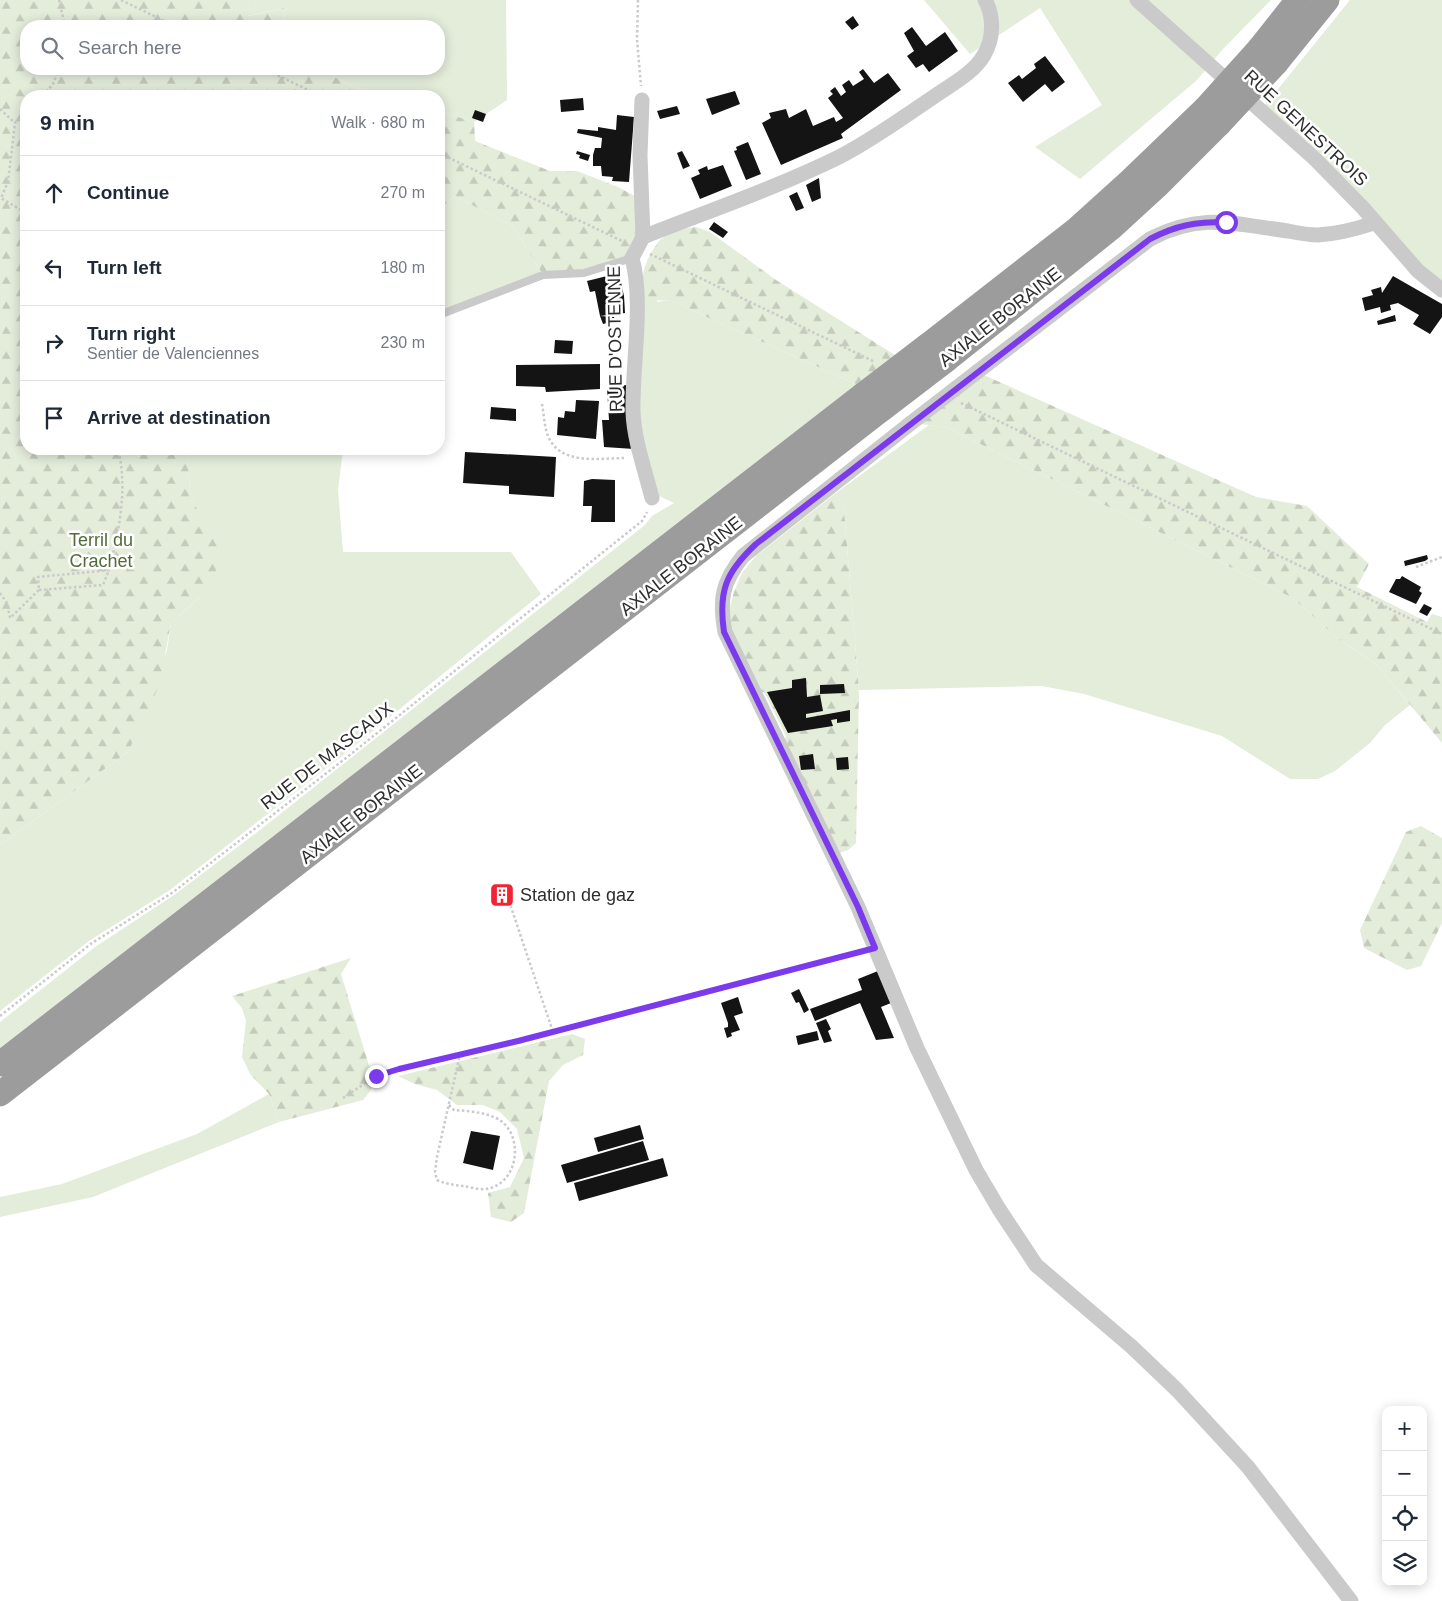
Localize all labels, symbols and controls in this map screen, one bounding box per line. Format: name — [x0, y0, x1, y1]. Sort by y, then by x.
search box — [20, 20, 445, 75]
icon: search — [38, 34, 66, 62]
text: Search here — [78, 37, 182, 58]
street label: RUE GENESTROIS — [1240, 66, 1372, 190]
text: 9 min — [40, 111, 95, 134]
text: Walk · 680 m — [331, 114, 425, 131]
icon: ahead — [40, 179, 68, 207]
text: Continue — [87, 182, 169, 203]
text: 270 m — [381, 184, 425, 201]
route start — [1215, 211, 1238, 234]
icon: left — [40, 254, 68, 282]
text: Turn left — [87, 257, 162, 278]
text: 180 m — [381, 259, 425, 276]
street label: AXIALE BORAINE — [935, 263, 1065, 371]
street label: RUE D'OSTENNE — [604, 266, 626, 412]
text: Turn right — [87, 323, 175, 344]
icon: right — [40, 329, 68, 357]
text: 230 m — [381, 334, 425, 351]
text: Sentier de Valenciennes — [87, 345, 259, 362]
icon: arrive — [40, 404, 68, 432]
text: Arrive at destination — [87, 407, 271, 428]
street label: AXIALE BORAINE — [616, 512, 746, 620]
park label: Terril du Crachet — [69, 530, 133, 571]
street label: RUE DE MASCAUX — [257, 698, 397, 814]
street label: AXIALE BORAINE — [296, 760, 426, 868]
building icon: Station de gaz — [489, 882, 515, 908]
place label: Station de gaz — [520, 885, 635, 905]
route end — [365, 1065, 388, 1088]
map controls — [1382, 1406, 1427, 1586]
button: + — [1382, 1406, 1427, 1451]
button: − — [1382, 1451, 1427, 1496]
button: locate — [1382, 1496, 1427, 1541]
button: layers — [1382, 1541, 1427, 1586]

